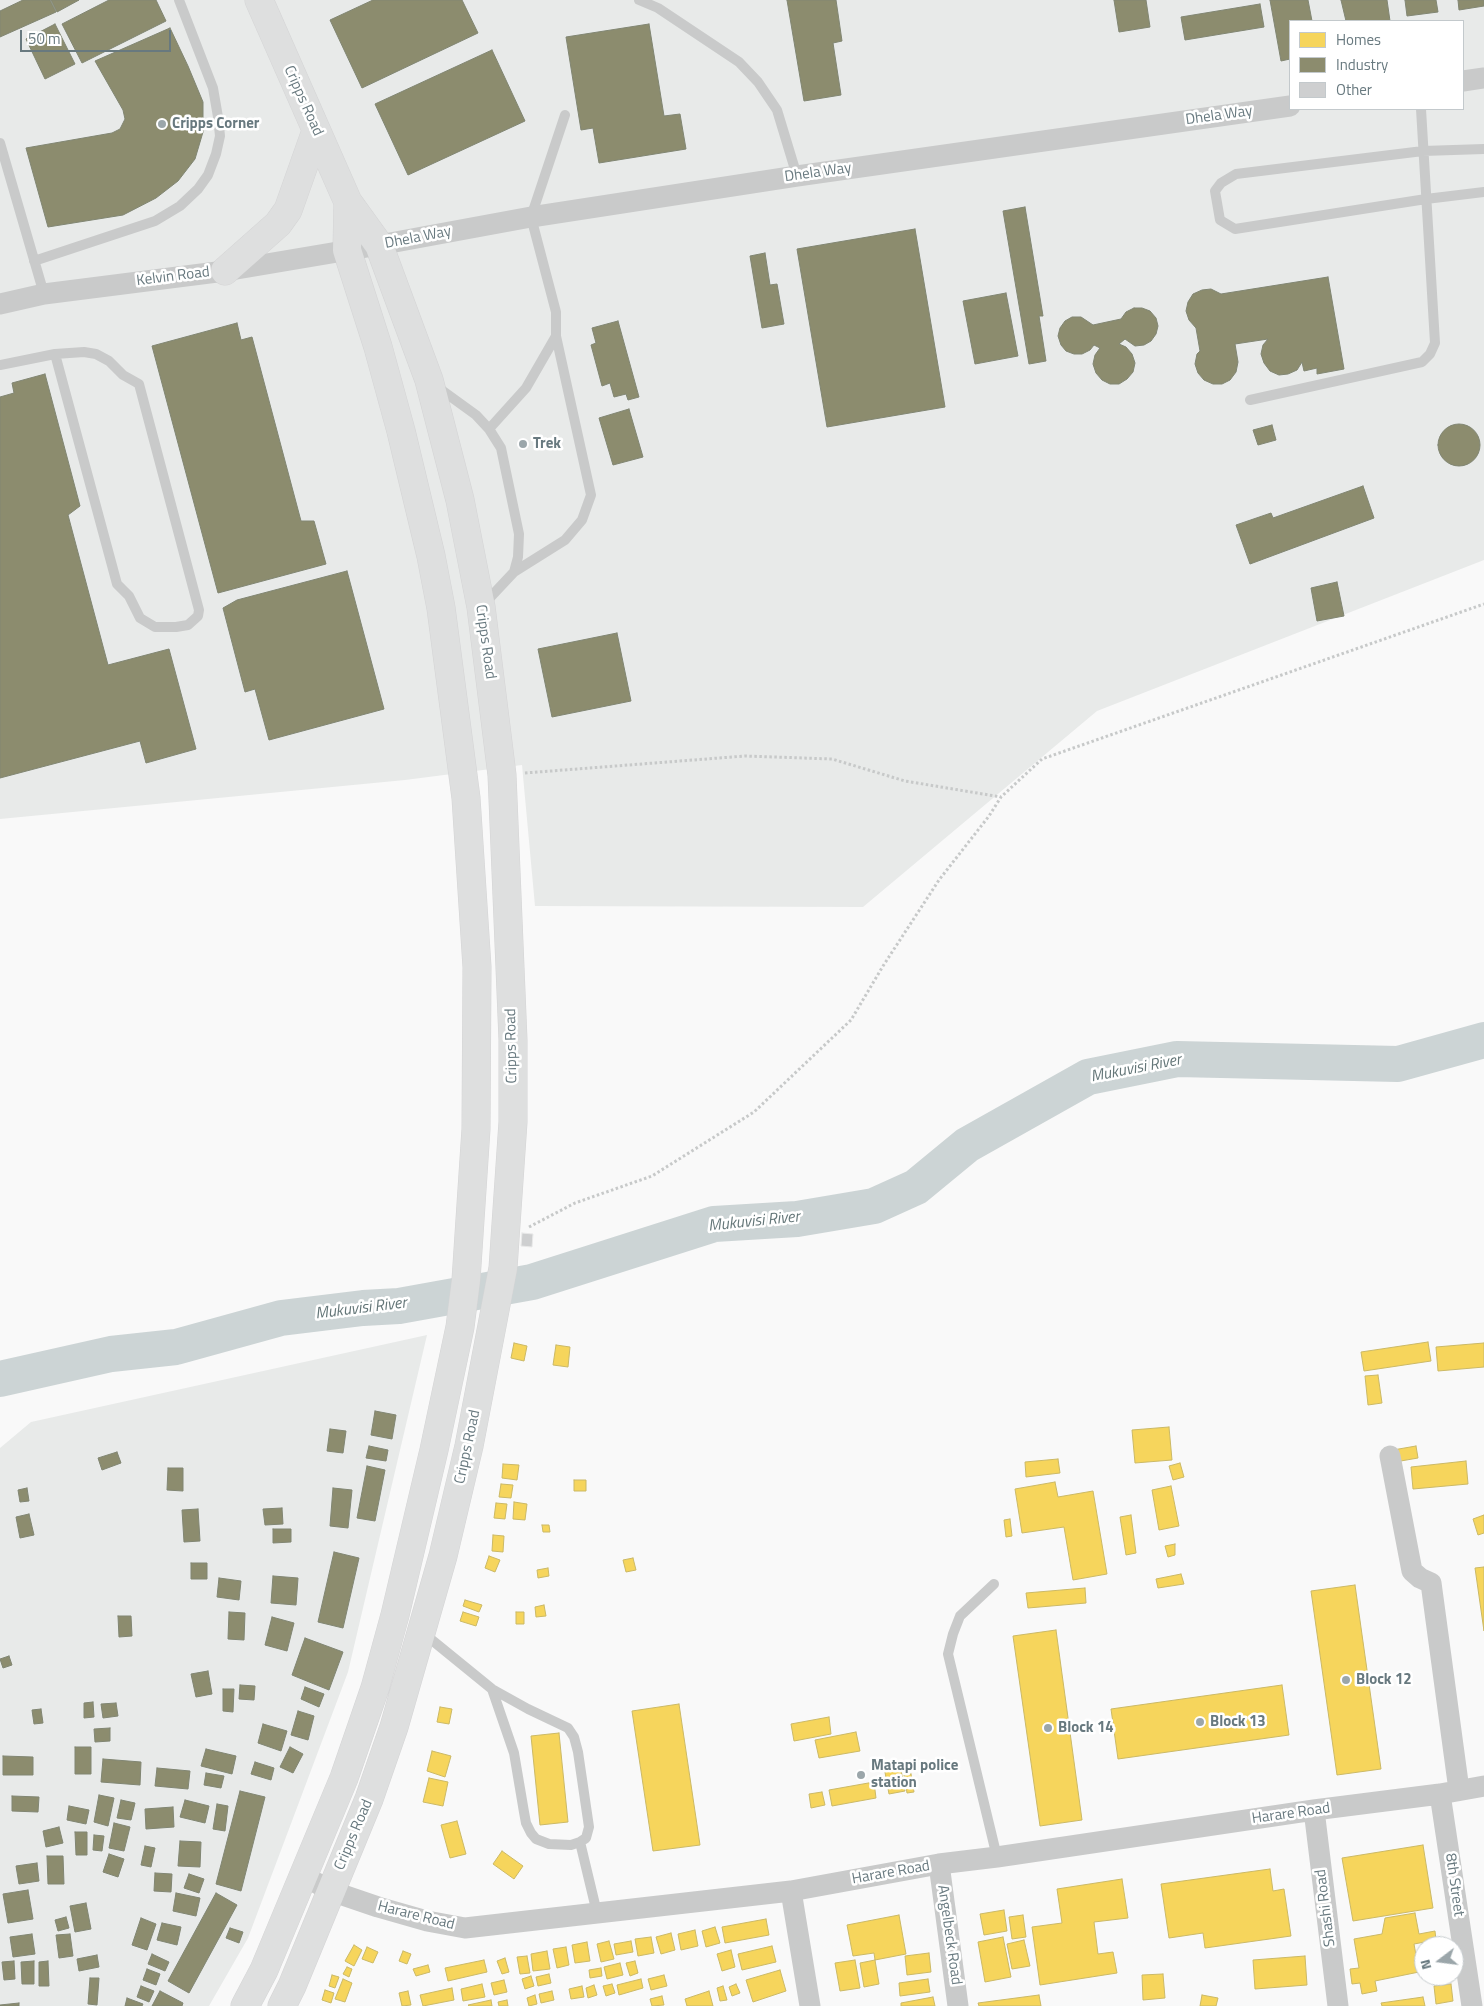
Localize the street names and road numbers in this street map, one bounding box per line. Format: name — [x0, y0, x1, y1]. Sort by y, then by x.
street label: Cripps Road — [279, 63, 327, 139]
street label: Dhela Way — [1184, 102, 1254, 130]
street label: Dhela Way — [783, 159, 853, 187]
street label: Dhela Way — [383, 223, 453, 253]
street label: Kelvin Road — [135, 264, 211, 290]
street label: Cripps Road — [471, 604, 499, 680]
street label: Cripps Road — [502, 1008, 522, 1084]
street label: Cripps Road — [451, 1408, 485, 1486]
street label: Cripps Road — [331, 1797, 377, 1873]
street label: Harare Road — [1251, 1800, 1331, 1828]
street label: 8th Street — [1441, 1852, 1467, 1918]
street label: Harare Road — [851, 1857, 931, 1889]
street label: Shashi Road — [1312, 1868, 1340, 1948]
street label: Angelbeck Road — [933, 1884, 965, 1986]
street label: Harare Road — [376, 1898, 456, 1934]

